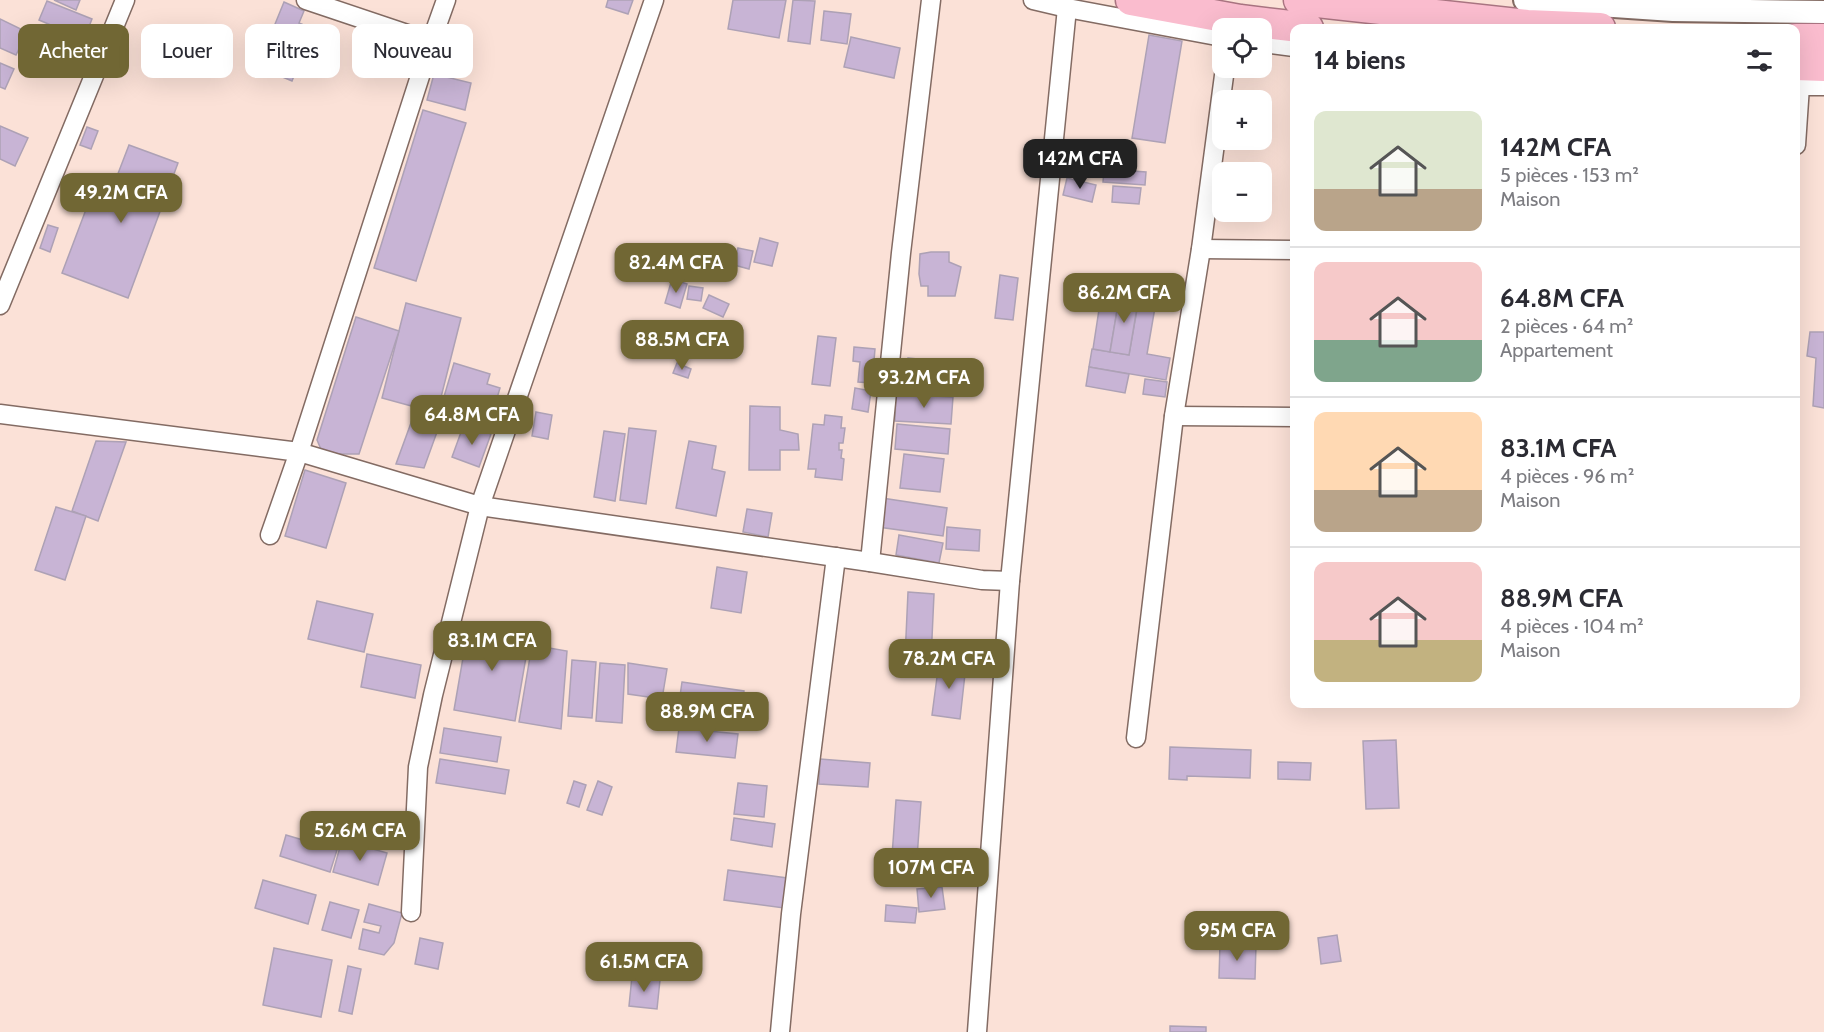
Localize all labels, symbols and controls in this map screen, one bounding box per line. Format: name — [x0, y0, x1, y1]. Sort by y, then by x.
map controls — [1212, 18, 1272, 222]
button: locate — [1212, 18, 1272, 78]
chip: Acheter — [18, 24, 129, 78]
chip: Louer — [141, 24, 233, 78]
chip: Filtres — [245, 24, 340, 78]
chip: Nouveau — [352, 24, 473, 78]
text: 14 biens — [1314, 44, 1405, 76]
icon: filters — [1743, 44, 1776, 77]
button: + — [1212, 90, 1272, 150]
text: 142M CFA — [1500, 131, 1611, 163]
icon: home — [1362, 135, 1434, 207]
pin: 142M CFA — [1018, 139, 1142, 190]
text: 142M CFA — [1037, 146, 1123, 170]
button: − — [1212, 162, 1272, 222]
text: 5 pièces · 153 m² — [1500, 163, 1639, 187]
pin: 49.2M CFA — [52, 173, 190, 224]
text: 49.2M CFA — [74, 180, 168, 204]
text: Maison — [1500, 187, 1560, 211]
pin: 82.4M CFA — [607, 243, 745, 294]
text: 82.4M CFA — [629, 250, 723, 274]
pin: 86.2M CFA — [1055, 273, 1193, 324]
text: 86.2M CFA — [1077, 280, 1171, 304]
text: 64.8M CFA — [1500, 282, 1624, 314]
icon: home — [1362, 286, 1434, 358]
text: 2 pièces · 64 m² — [1500, 314, 1633, 338]
pin: 88.5M CFA — [613, 320, 751, 371]
text: 88.5M CFA — [635, 327, 729, 351]
text: Appartement — [1500, 338, 1613, 362]
pin: 93.2M CFA — [855, 358, 993, 409]
text: 93.2M CFA — [878, 365, 970, 389]
pin: 64.8M CFA — [403, 395, 541, 446]
text: 64.8M CFA — [424, 402, 520, 426]
text: 83.1M CFA — [1500, 432, 1616, 464]
icon: home — [1362, 436, 1434, 508]
text: 4 pièces · 96 m² — [1500, 464, 1634, 488]
text: Maison — [1500, 488, 1560, 512]
text: 88.9M CFA — [1500, 582, 1623, 614]
icon: home — [1362, 586, 1434, 658]
text: 4 pièces · 104 m² — [1500, 614, 1644, 638]
pin: 83.1M CFA — [423, 621, 561, 672]
text: 83.1M CFA — [447, 628, 537, 652]
text: Maison — [1500, 638, 1560, 662]
pin: 78.2M CFA — [880, 639, 1018, 690]
text: 78.2M CFA — [903, 646, 995, 670]
pin: 88.9M CFA — [638, 692, 776, 743]
text: 88.9M CFA — [660, 699, 754, 723]
pin: 52.6M CFA — [291, 811, 429, 862]
text: 52.6M CFA — [314, 818, 406, 842]
pin: 107M CFA — [869, 848, 993, 899]
text: 107M CFA — [888, 855, 974, 879]
pin: 95M CFA — [1182, 911, 1292, 962]
text: 95M CFA — [1198, 918, 1276, 942]
pin: 61.5M CFA — [575, 942, 713, 993]
text: 61.5M CFA — [599, 949, 689, 973]

